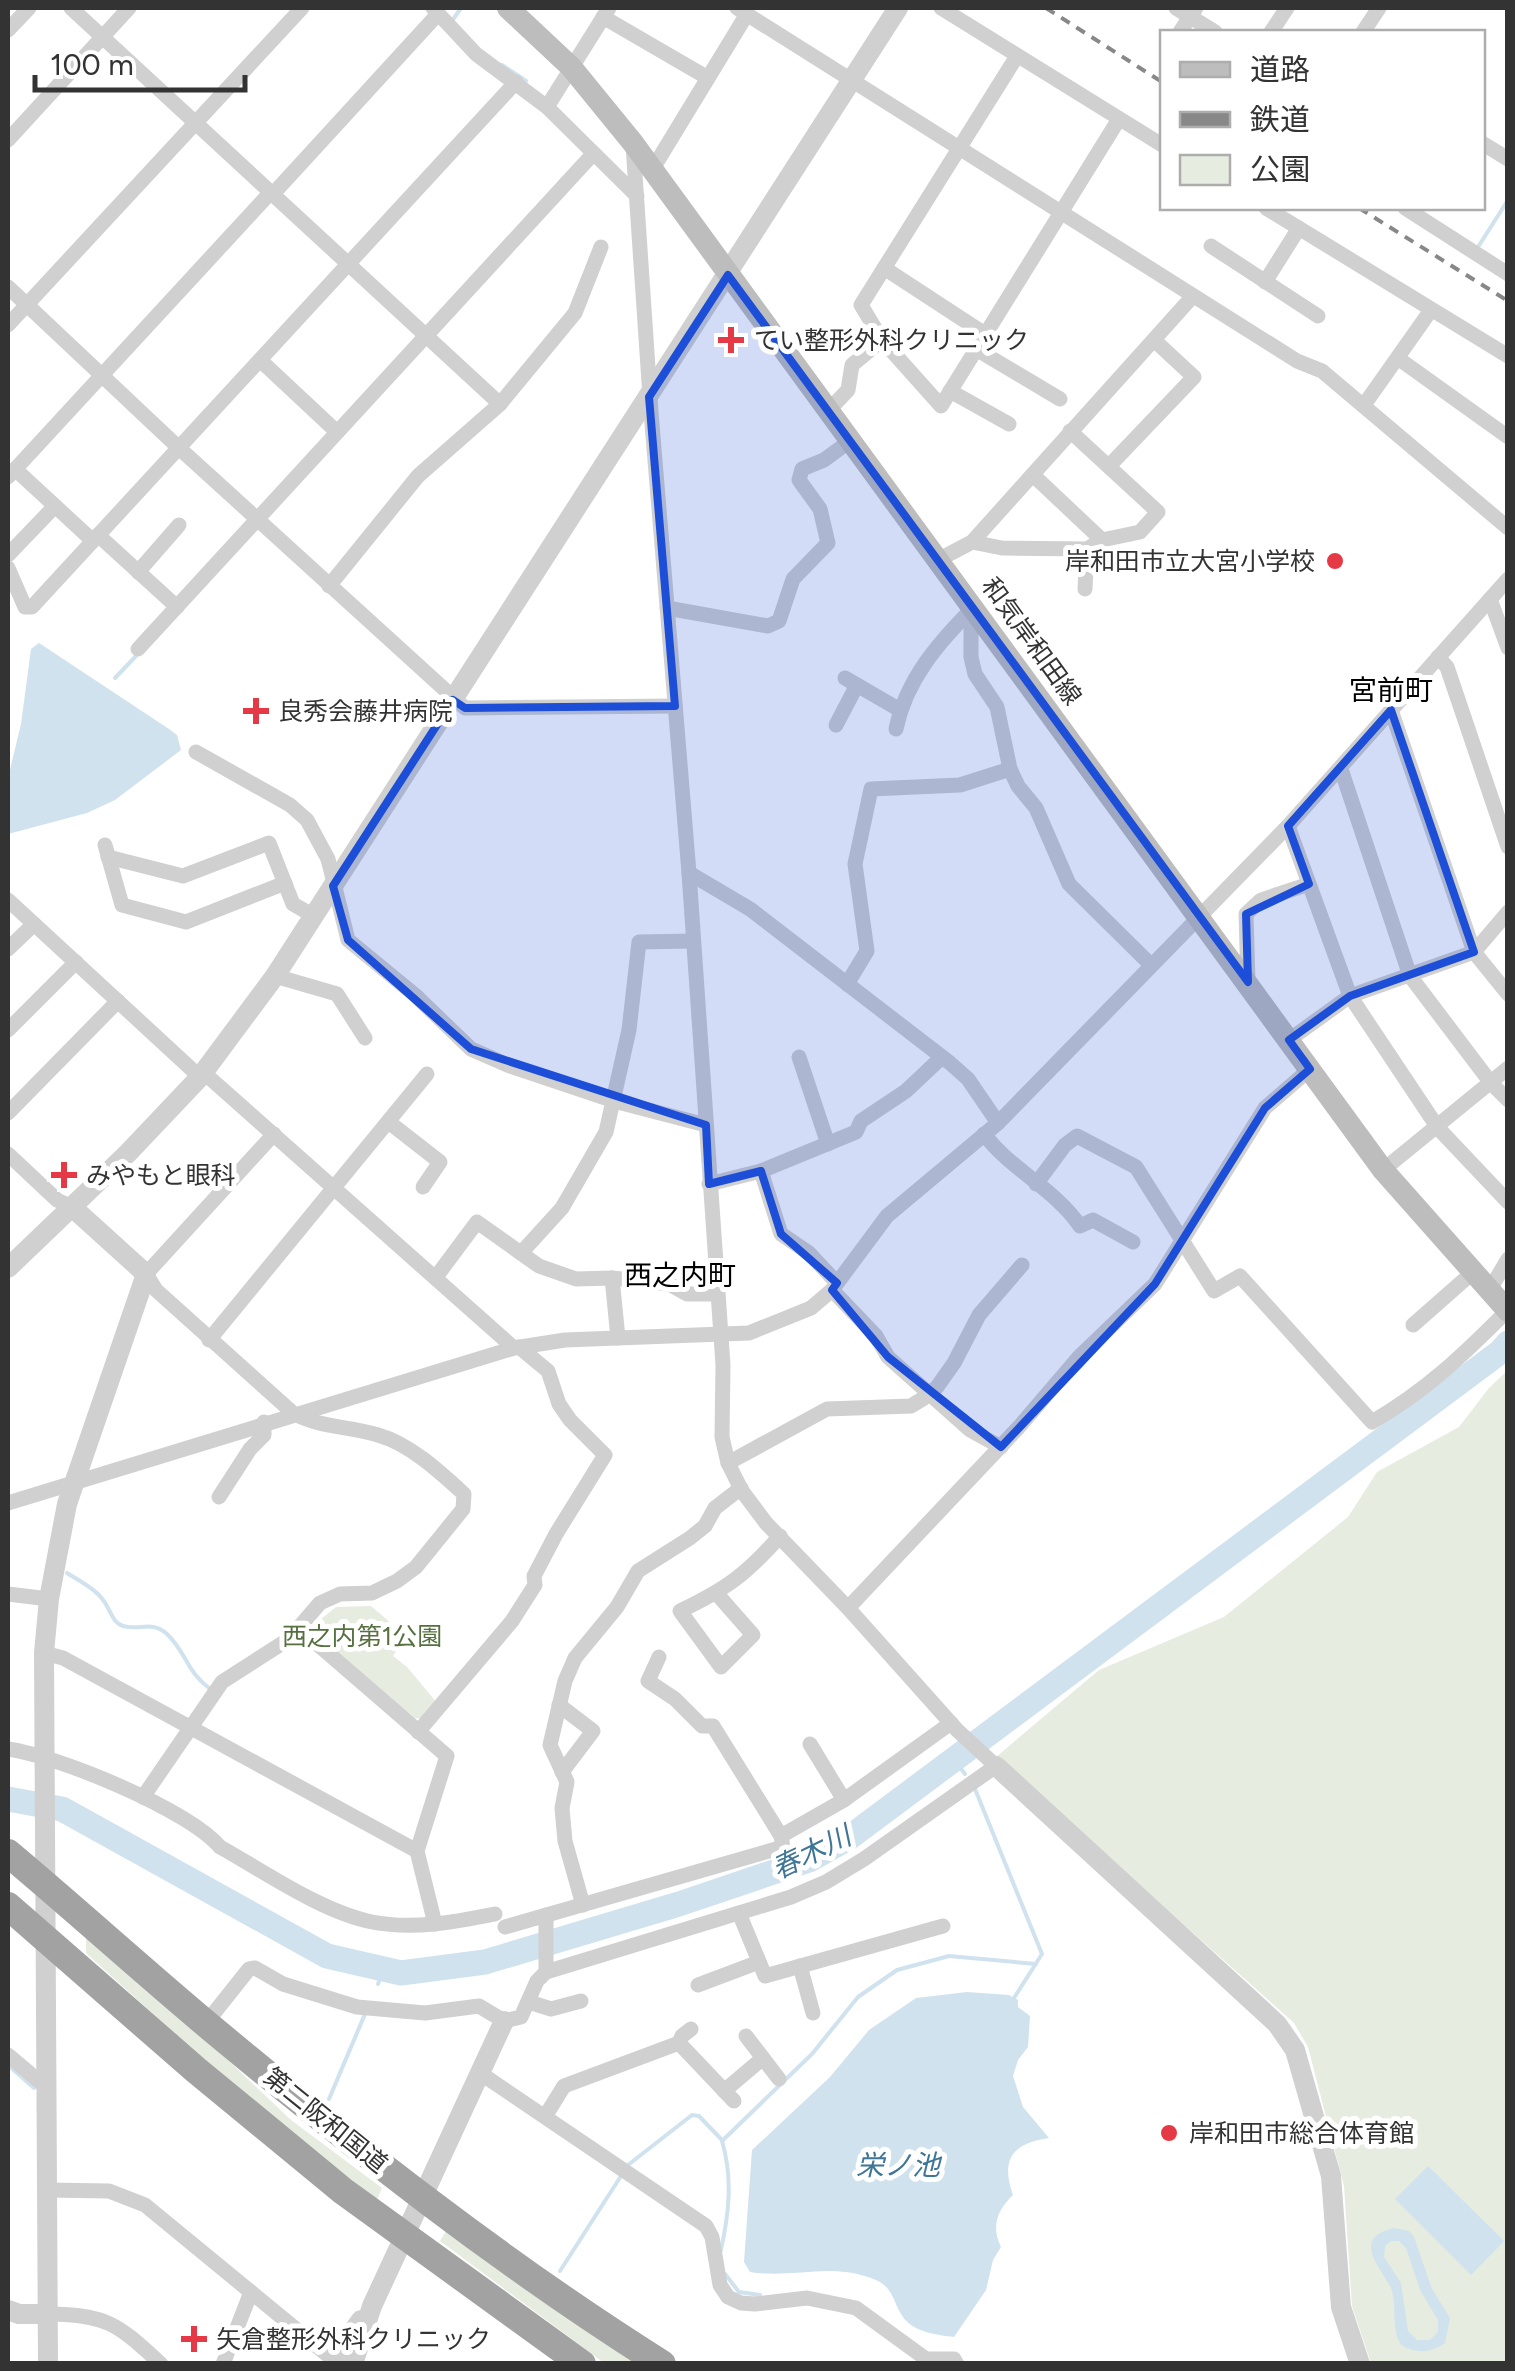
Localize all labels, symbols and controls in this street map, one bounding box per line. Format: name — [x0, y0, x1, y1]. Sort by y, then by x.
scale bar — [35, 30, 245, 92]
legend — [1160, 30, 1485, 210]
text: 100 m — [50, 46, 134, 83]
text: 道路 — [1250, 51, 1310, 88]
text: 鉄道 — [1250, 101, 1310, 138]
text: 公園 — [1250, 151, 1310, 188]
place label: てい整形外科クリニック — [754, 325, 1029, 355]
marker: てい整形外科クリニック — [718, 327, 744, 353]
place label: 岸和田市立大宮小学校 — [1065, 546, 1315, 576]
marker: 岸和田市立大宮小学校 — [1324, 550, 1346, 572]
street label: 和気岸和田線 — [976, 572, 1088, 710]
district label: 宮前町 — [1349, 673, 1433, 707]
place label: 良秀会藤井病院 — [278, 696, 453, 726]
marker: 良秀会藤井病院 — [243, 698, 269, 724]
place label: みやもと眼科 — [86, 1160, 236, 1190]
marker: みやもと眼科 — [51, 1162, 77, 1188]
district label: 西之内町 — [624, 1258, 736, 1292]
park label: 西之内第1公園 — [282, 1621, 442, 1651]
water label: 春木川 — [766, 1817, 859, 1886]
street label: 第二阪和国道 — [258, 2061, 394, 2179]
place label: 岸和田市総合体育館 — [1189, 2118, 1414, 2148]
marker: 岸和田市総合体育館 — [1158, 2122, 1180, 2144]
water label: 栄ノ池 — [856, 2148, 943, 2182]
place label: 矢倉整形外科クリニック — [216, 2324, 491, 2354]
marker: 矢倉整形外科クリニック — [181, 2326, 207, 2352]

